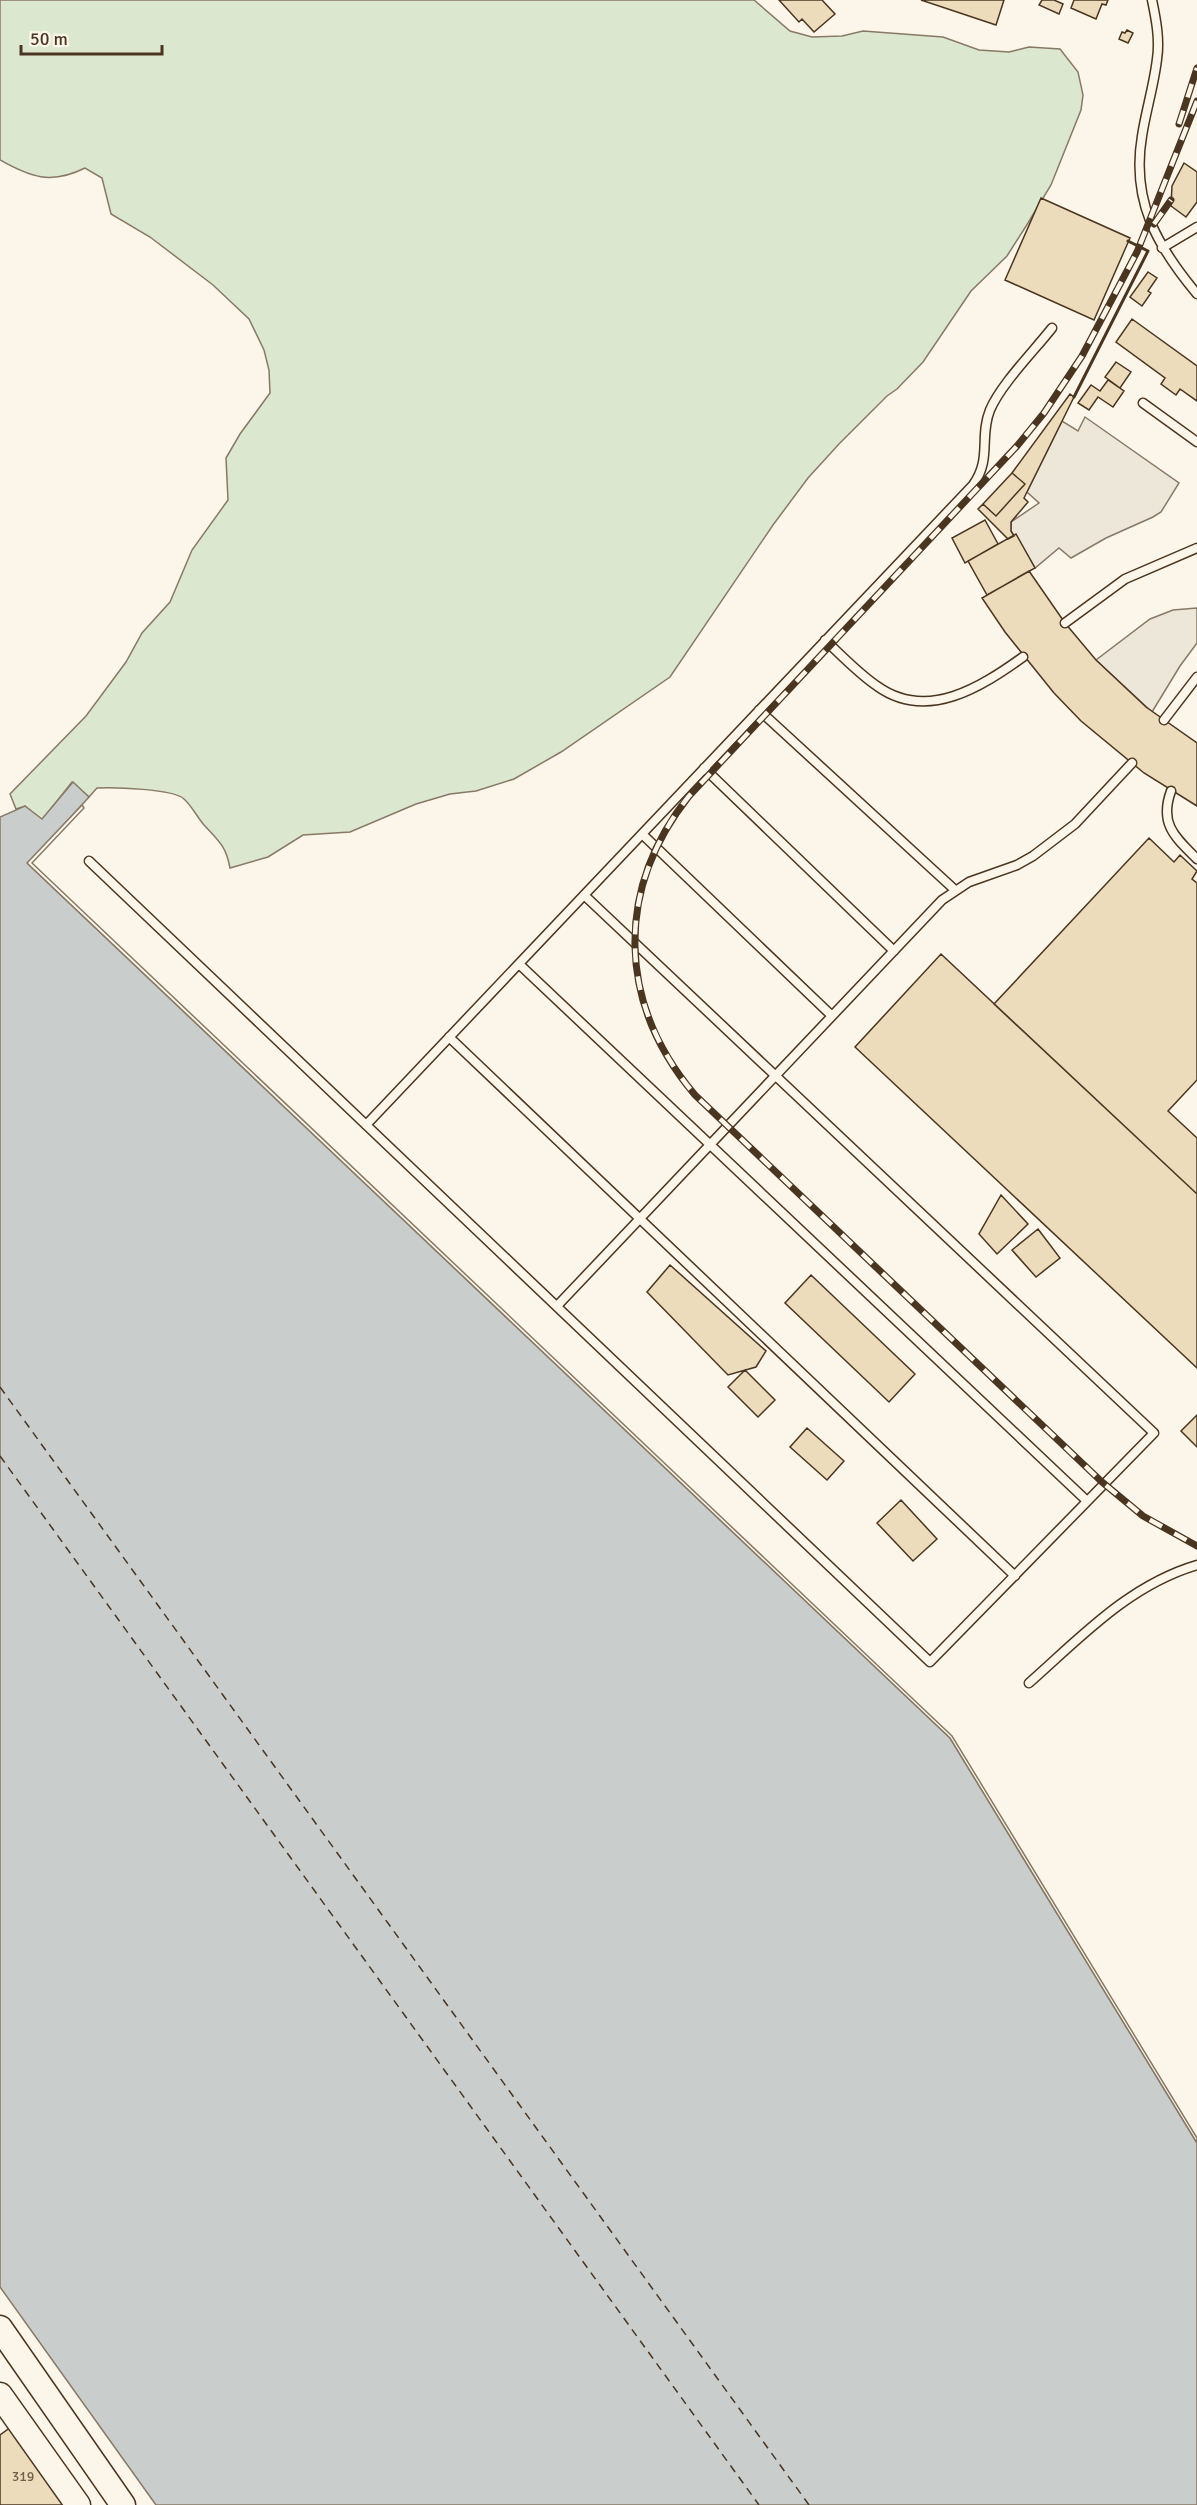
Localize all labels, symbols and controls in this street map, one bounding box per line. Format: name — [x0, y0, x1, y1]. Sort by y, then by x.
scale bar — [21, 18, 162, 56]
text: 50 m — [30, 28, 68, 50]
house number: 319 — [12, 2468, 34, 2485]

